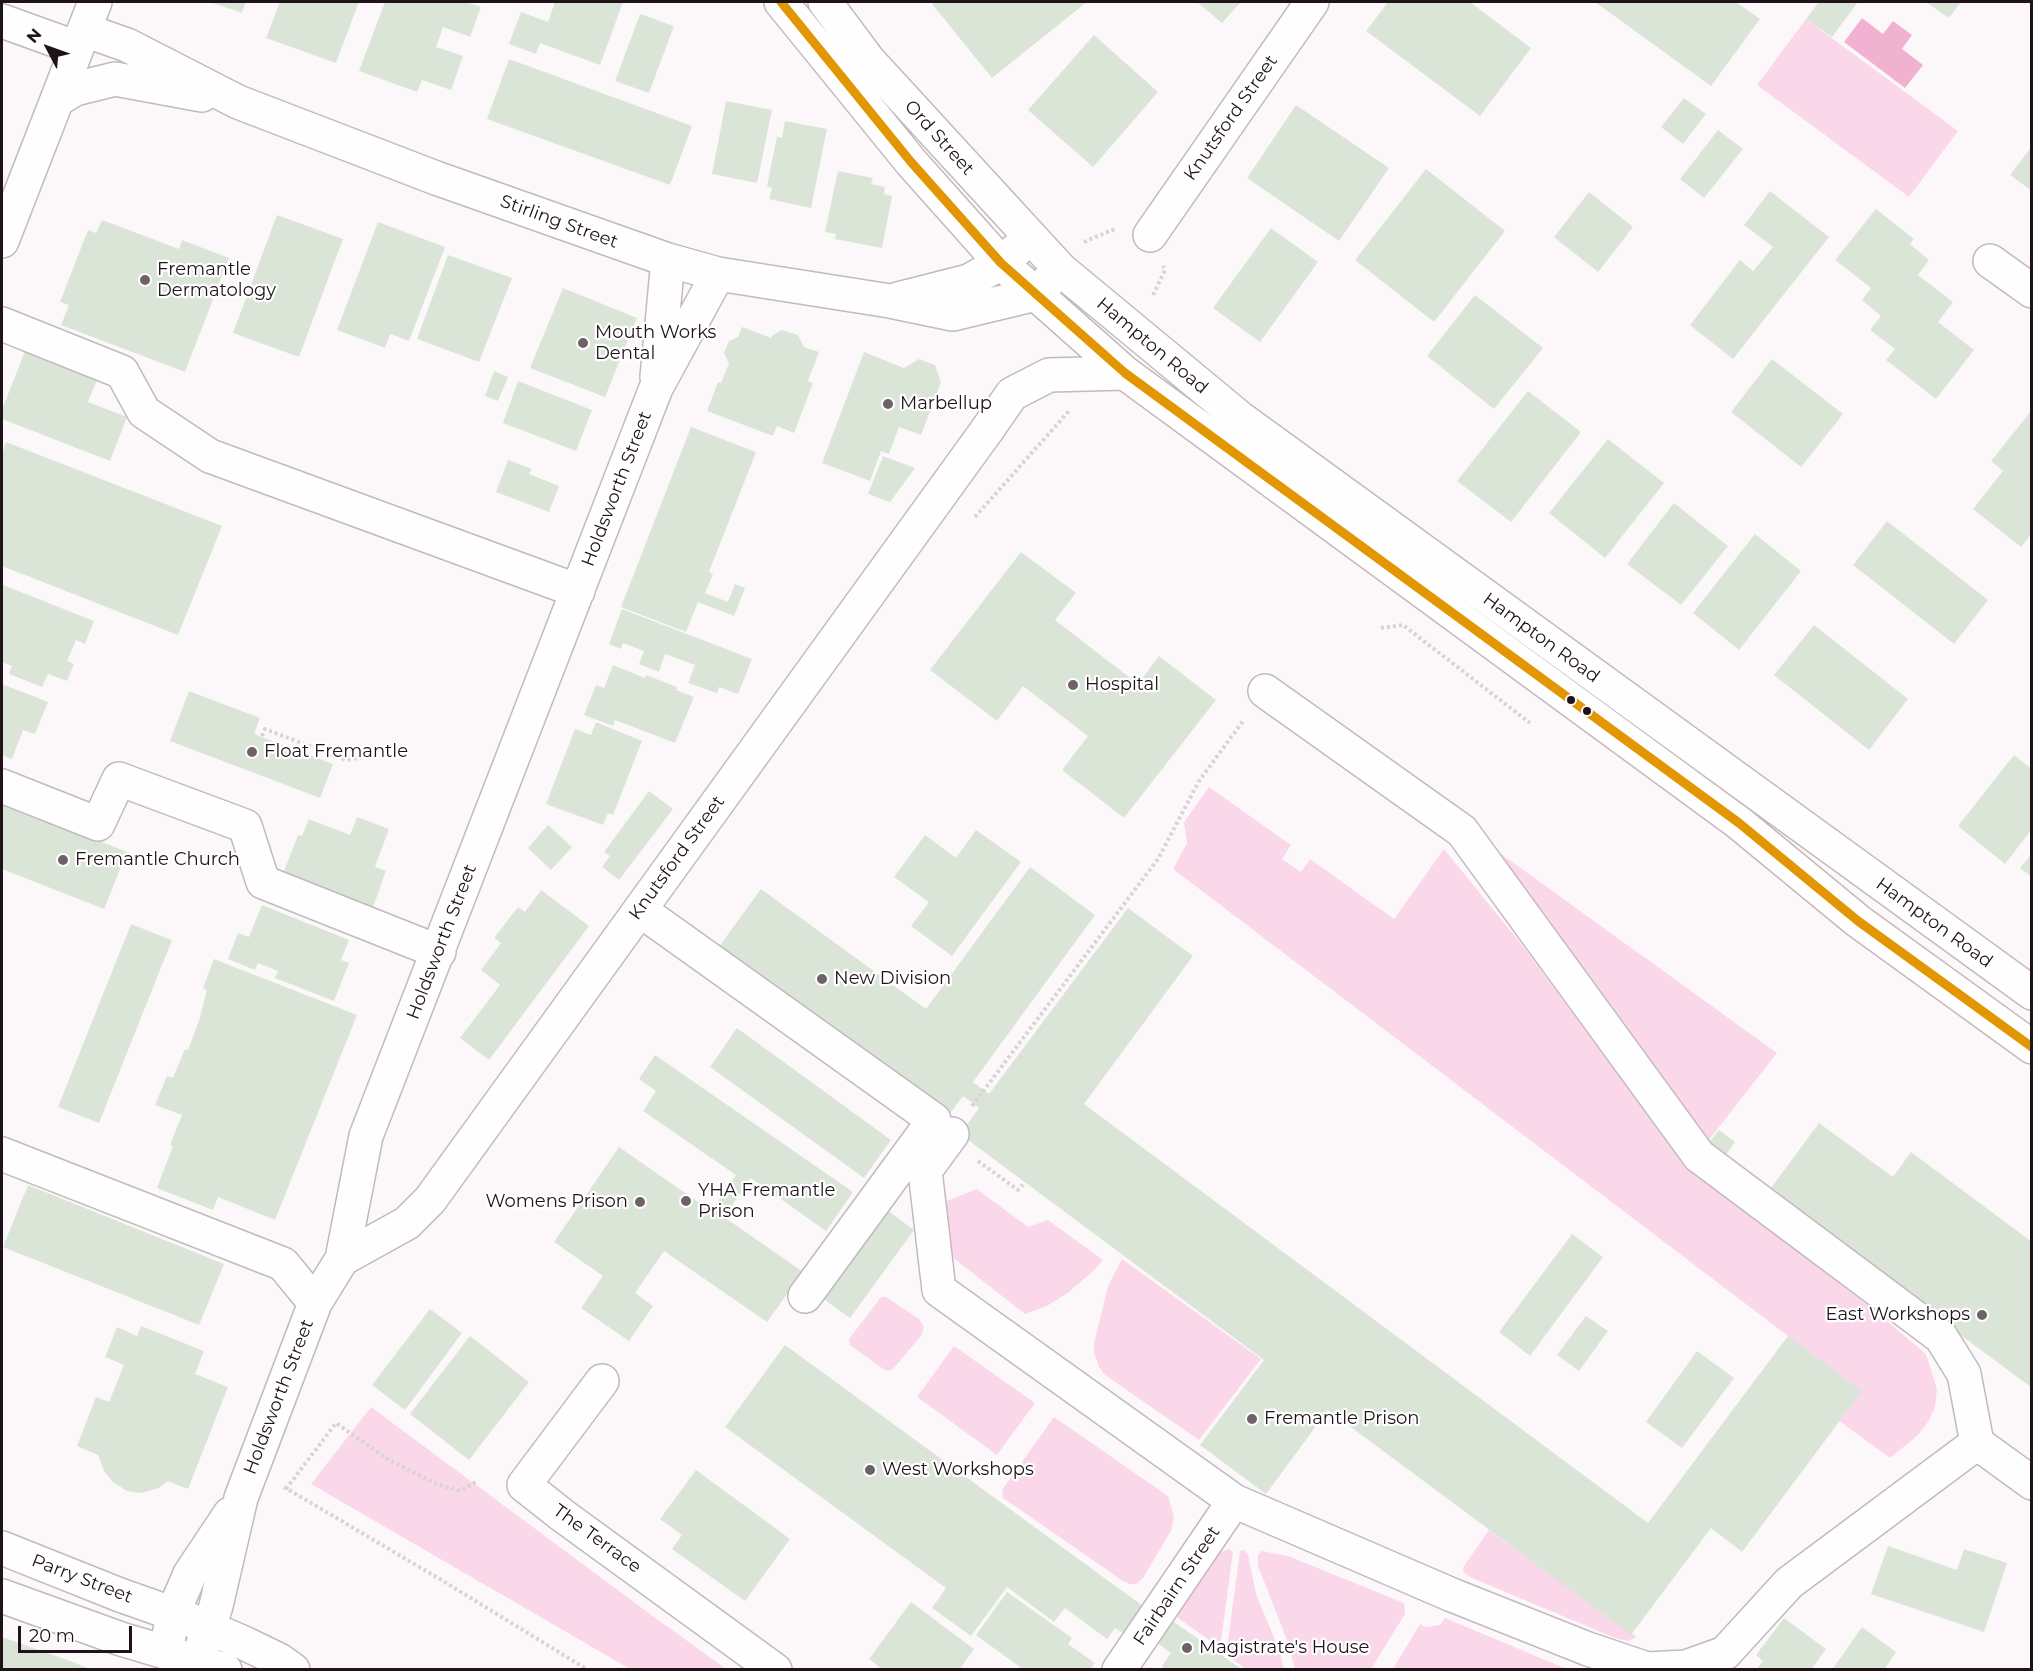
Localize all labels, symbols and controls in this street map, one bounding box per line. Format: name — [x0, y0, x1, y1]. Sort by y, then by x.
north arrow — [18, 18, 78, 78]
text: N — [23, 25, 45, 47]
street label: Knutsford Street — [1180, 51, 1282, 185]
street label: Ord Street — [900, 96, 978, 180]
street label: Stirling Street — [497, 191, 621, 253]
place label: Fremantle Dermatology — [157, 259, 276, 302]
marker: Fremantle Dermatology — [138, 273, 152, 287]
street label: Hampton Road — [1092, 293, 1212, 399]
place label: Mouth Works Dental — [595, 322, 716, 364]
marker: Mouth Works Dental — [576, 336, 590, 350]
place label: Marbellup — [900, 393, 992, 415]
marker: Marbellup — [881, 397, 895, 411]
street label: Holdsworth Street — [577, 408, 657, 570]
street label: Hampton Road — [1479, 588, 1603, 688]
place label: Hospital — [1085, 674, 1159, 696]
marker: Hospital — [1066, 678, 1080, 692]
unlabelled marker — [1565, 694, 1577, 706]
unlabelled marker — [1581, 705, 1593, 717]
place label: Float Fremantle — [264, 741, 408, 763]
marker: Float Fremantle — [245, 745, 259, 759]
street label: Knutsford Street — [625, 792, 729, 924]
place label: Fremantle Church — [75, 849, 240, 871]
marker: Fremantle Church — [56, 853, 70, 867]
street label: Holdsworth Street — [402, 861, 482, 1023]
street label: Hampton Road — [1872, 873, 1996, 973]
place label: New Division — [834, 968, 951, 990]
marker: New Division — [815, 972, 829, 986]
place label: YHA Fremantle Prison — [698, 1180, 835, 1222]
place label: Womens Prison — [485, 1191, 628, 1213]
marker: YHA Fremantle Prison — [679, 1194, 693, 1208]
marker: Womens Prison — [633, 1195, 647, 1209]
place label: East Workshops — [1826, 1304, 1970, 1326]
marker: East Workshops — [1975, 1308, 1989, 1322]
street label: Holdsworth Street — [239, 1316, 319, 1478]
place label: Fremantle Prison — [1264, 1408, 1419, 1430]
marker: Fremantle Prison — [1245, 1412, 1259, 1426]
place label: West Workshops — [882, 1459, 1034, 1481]
marker: West Workshops — [863, 1463, 877, 1477]
street label: The Terrace — [549, 1500, 645, 1578]
street label: Fairbairn Street — [1129, 1522, 1225, 1650]
street label: Parry Street — [28, 1550, 136, 1608]
scale bar — [21, 1614, 135, 1652]
text: 20 m — [29, 1625, 75, 1647]
place label: Magistrate's House — [1199, 1637, 1369, 1659]
marker: Magistrate's House — [1180, 1641, 1194, 1655]

